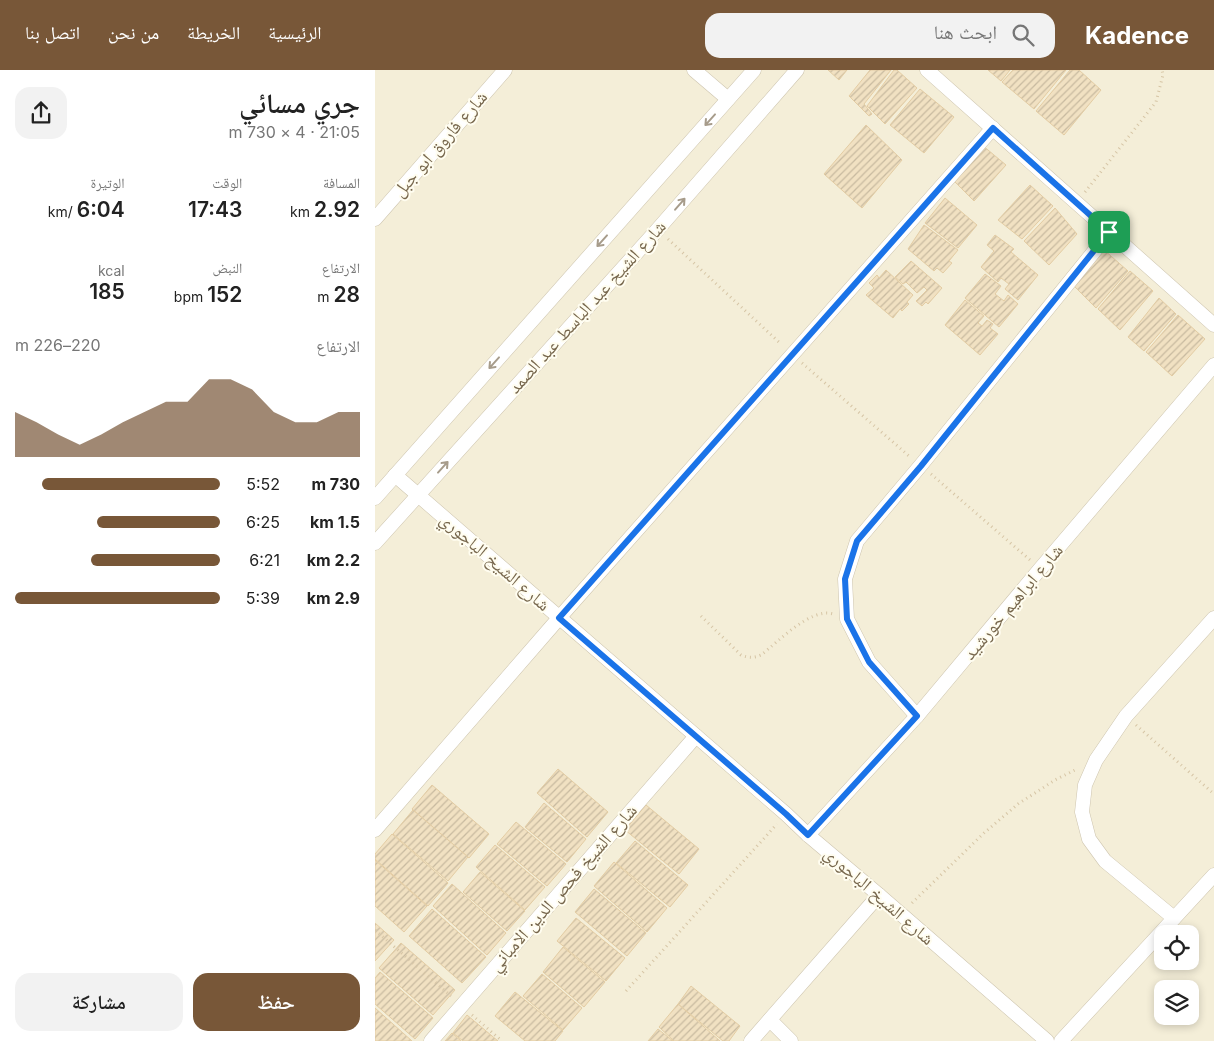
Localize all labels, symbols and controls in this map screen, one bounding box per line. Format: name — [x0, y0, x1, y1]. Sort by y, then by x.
search box — [705, 13, 1055, 58]
text: ابحث هنا — [934, 21, 997, 44]
icon: search — [1009, 21, 1037, 49]
text: Kadence — [1085, 21, 1189, 50]
text: اتصل بنا — [25, 22, 80, 43]
text: من نحن — [108, 22, 159, 43]
text: الخريطة — [187, 22, 240, 43]
text: الرئيسية — [268, 22, 322, 43]
text: جري مسائي — [239, 86, 360, 120]
street label: شارع فاروق ابو جبل — [388, 86, 492, 202]
button: share — [15, 87, 67, 139]
one-way arrow — [704, 113, 716, 126]
text: 21:05 · 4 × 730 m — [228, 122, 360, 142]
text: الوتيرة — [91, 174, 125, 191]
text: الوقت — [212, 174, 242, 191]
text: المسافة — [323, 174, 360, 191]
text: 6:04 — [77, 197, 125, 222]
text: 17:43 — [188, 197, 242, 222]
text: 2.92 — [314, 197, 360, 222]
one-way arrow — [674, 197, 686, 210]
text: /km — [48, 203, 77, 220]
text: km — [290, 203, 314, 220]
pin — [1088, 211, 1130, 253]
street label: شارع الشيخ عبد الباسط عبد الصمد — [503, 216, 671, 399]
icon: arrive — [1095, 218, 1123, 246]
one-way arrow — [596, 235, 608, 248]
text: النبض — [212, 259, 242, 276]
text: الارتفاع — [322, 259, 360, 276]
text: kcal — [98, 262, 125, 279]
text: 185 — [89, 279, 125, 304]
text: 152 — [207, 282, 242, 307]
text: 28 — [333, 282, 360, 307]
text: bpm — [174, 288, 207, 305]
text: m — [317, 288, 333, 305]
text: 220–226 m — [15, 335, 101, 355]
text: الارتفاع — [316, 336, 360, 356]
one-way arrow — [489, 356, 500, 369]
one-way arrow — [437, 461, 448, 474]
text: 5:52 — [246, 474, 280, 494]
text: 730 m — [311, 474, 360, 494]
street label: شارع الشيخ الباجوري — [433, 508, 555, 618]
text: 6:25 — [246, 512, 280, 532]
text: 1.5 km — [310, 512, 360, 532]
street label: شارع ابراهيم خورشيد — [958, 540, 1068, 665]
text: 6:21 — [249, 550, 280, 570]
text: 2.2 km — [307, 550, 360, 570]
text: 5:39 — [246, 588, 280, 608]
text: 2.9 km — [307, 588, 360, 608]
street label: شارع الشيخ فحص الدين الامباني — [484, 800, 644, 979]
street label: شارع الشيخ الباجوري — [817, 842, 939, 952]
map controls — [1154, 925, 1199, 1025]
button: locate — [1154, 925, 1199, 970]
button: مشاركة — [15, 973, 183, 1031]
button: حفظ — [193, 973, 360, 1031]
button: layers — [1154, 980, 1199, 1025]

